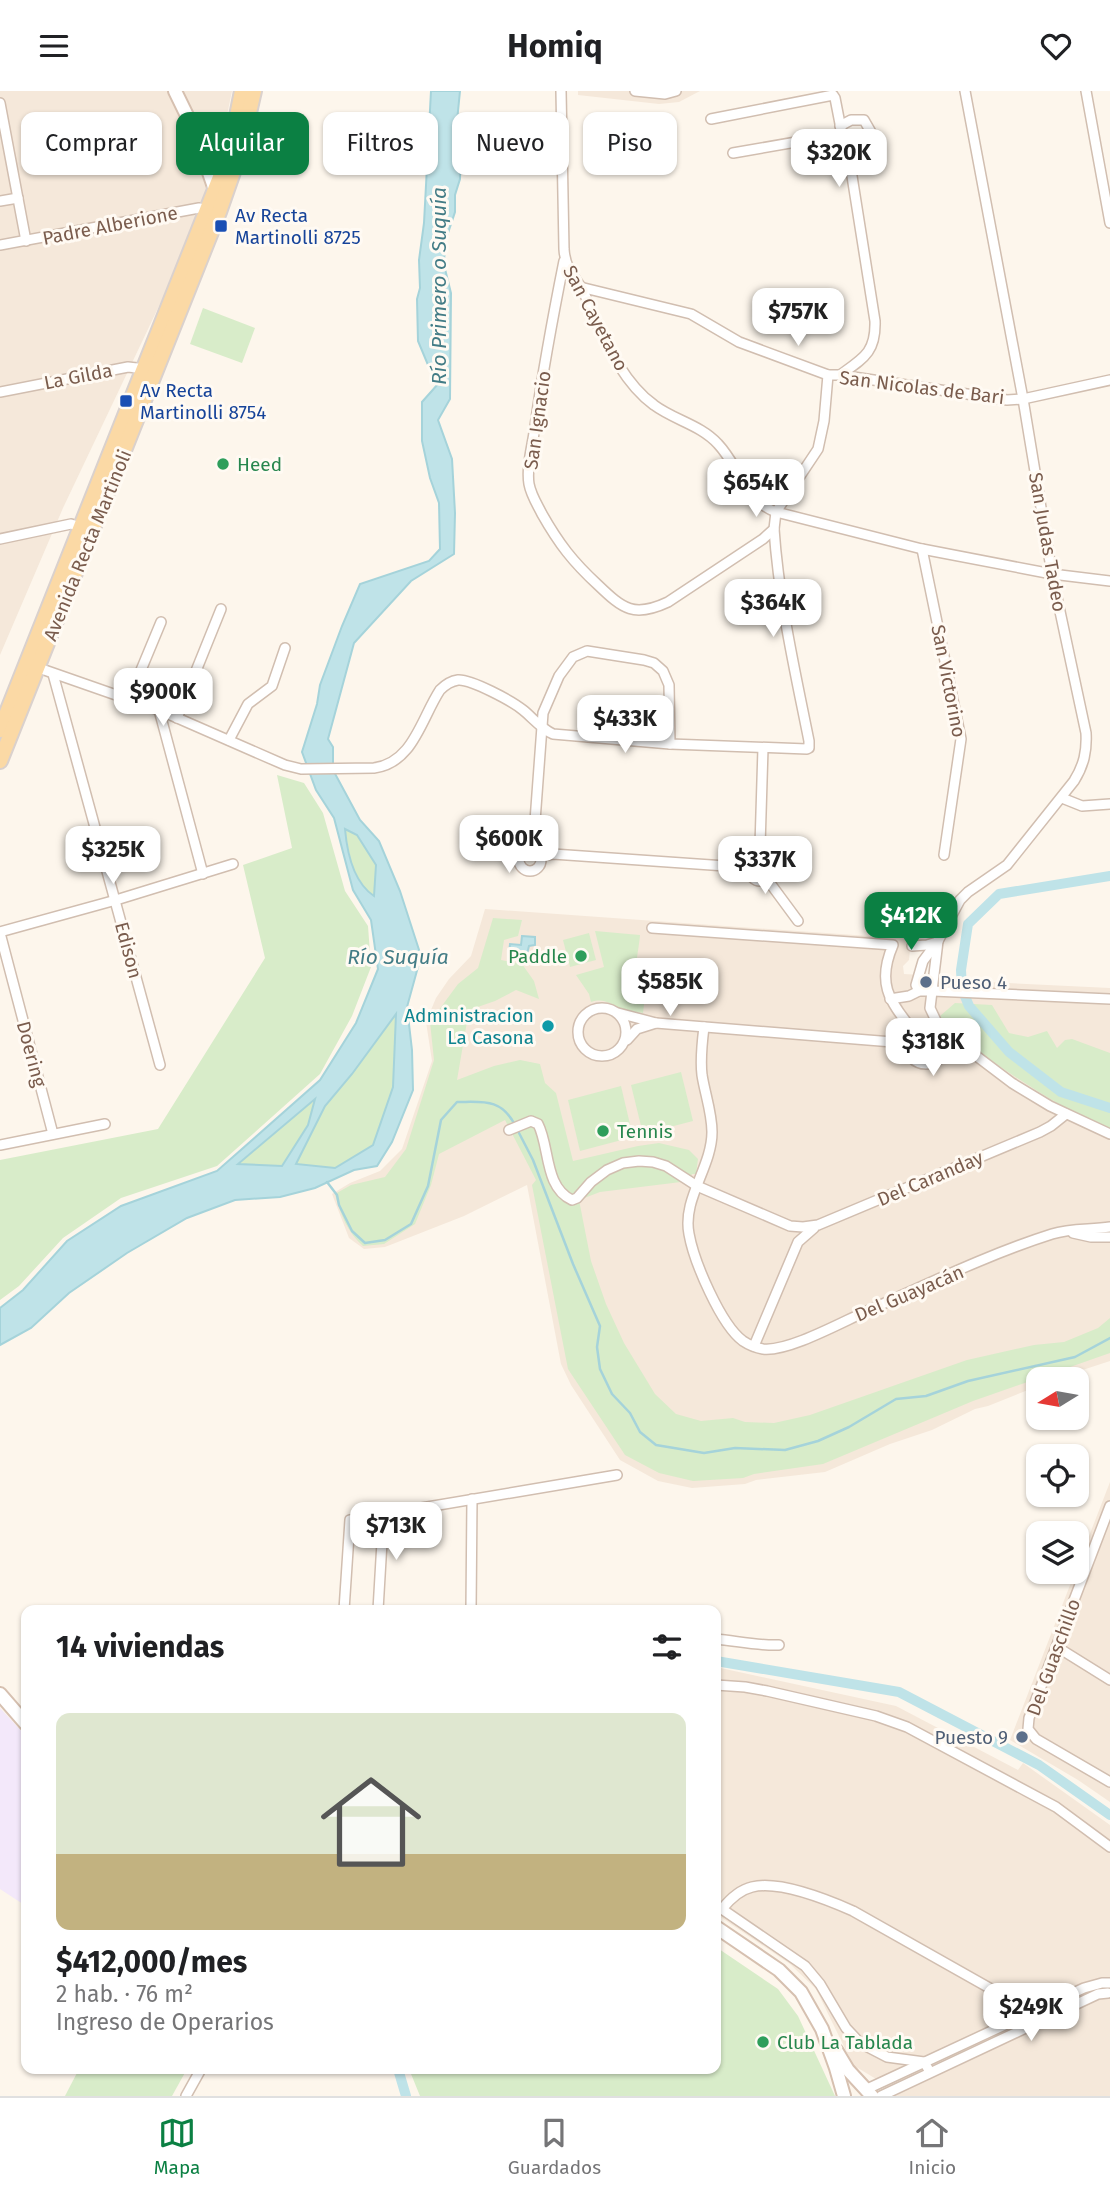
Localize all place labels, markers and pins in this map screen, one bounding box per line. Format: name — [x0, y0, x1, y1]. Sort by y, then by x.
pin: $320K — [790, 129, 888, 189]
place label: Av Recta Martinolli 8725 — [235, 204, 361, 249]
marker: Av Recta Martinolli 8725 — [213, 218, 229, 234]
pin: $757K — [749, 289, 847, 348]
place label: Av Recta Martinolli 8754 — [140, 379, 266, 424]
marker: Av Recta Martinolli 8754 — [118, 393, 134, 409]
place label: Heed — [237, 453, 282, 476]
marker: Heed — [215, 456, 231, 472]
pin: $654K — [707, 459, 805, 519]
pin: $364K — [724, 580, 822, 639]
pin: $900K — [114, 669, 212, 728]
pin: $433K — [576, 695, 674, 755]
pin: $600K — [460, 815, 558, 875]
pin: $325K — [64, 827, 162, 886]
pin: $337K — [716, 837, 814, 896]
pin: $412K — [862, 893, 960, 952]
place label: Paddle — [508, 945, 567, 968]
marker: Paddle — [573, 948, 589, 964]
pin: $585K — [621, 958, 719, 1018]
place label: Pueso 4 — [940, 971, 1007, 994]
marker: Pueso 4 — [918, 974, 934, 990]
place label: Administracion La Casona — [404, 1004, 534, 1049]
marker: Administracion La Casona — [540, 1018, 556, 1034]
pin: $318K — [884, 1019, 982, 1078]
place label: Tennis — [617, 1120, 673, 1143]
marker: Tennis — [595, 1123, 611, 1139]
pin: $713K — [347, 1503, 445, 1562]
place label: Puesto 9 — [935, 1726, 1008, 1749]
marker: Puesto 9 — [1014, 1729, 1030, 1745]
pin: $249K — [982, 1983, 1080, 2043]
place label: Club La Tablada — [777, 2031, 913, 2054]
marker: Club La Tablada — [755, 2034, 771, 2050]

